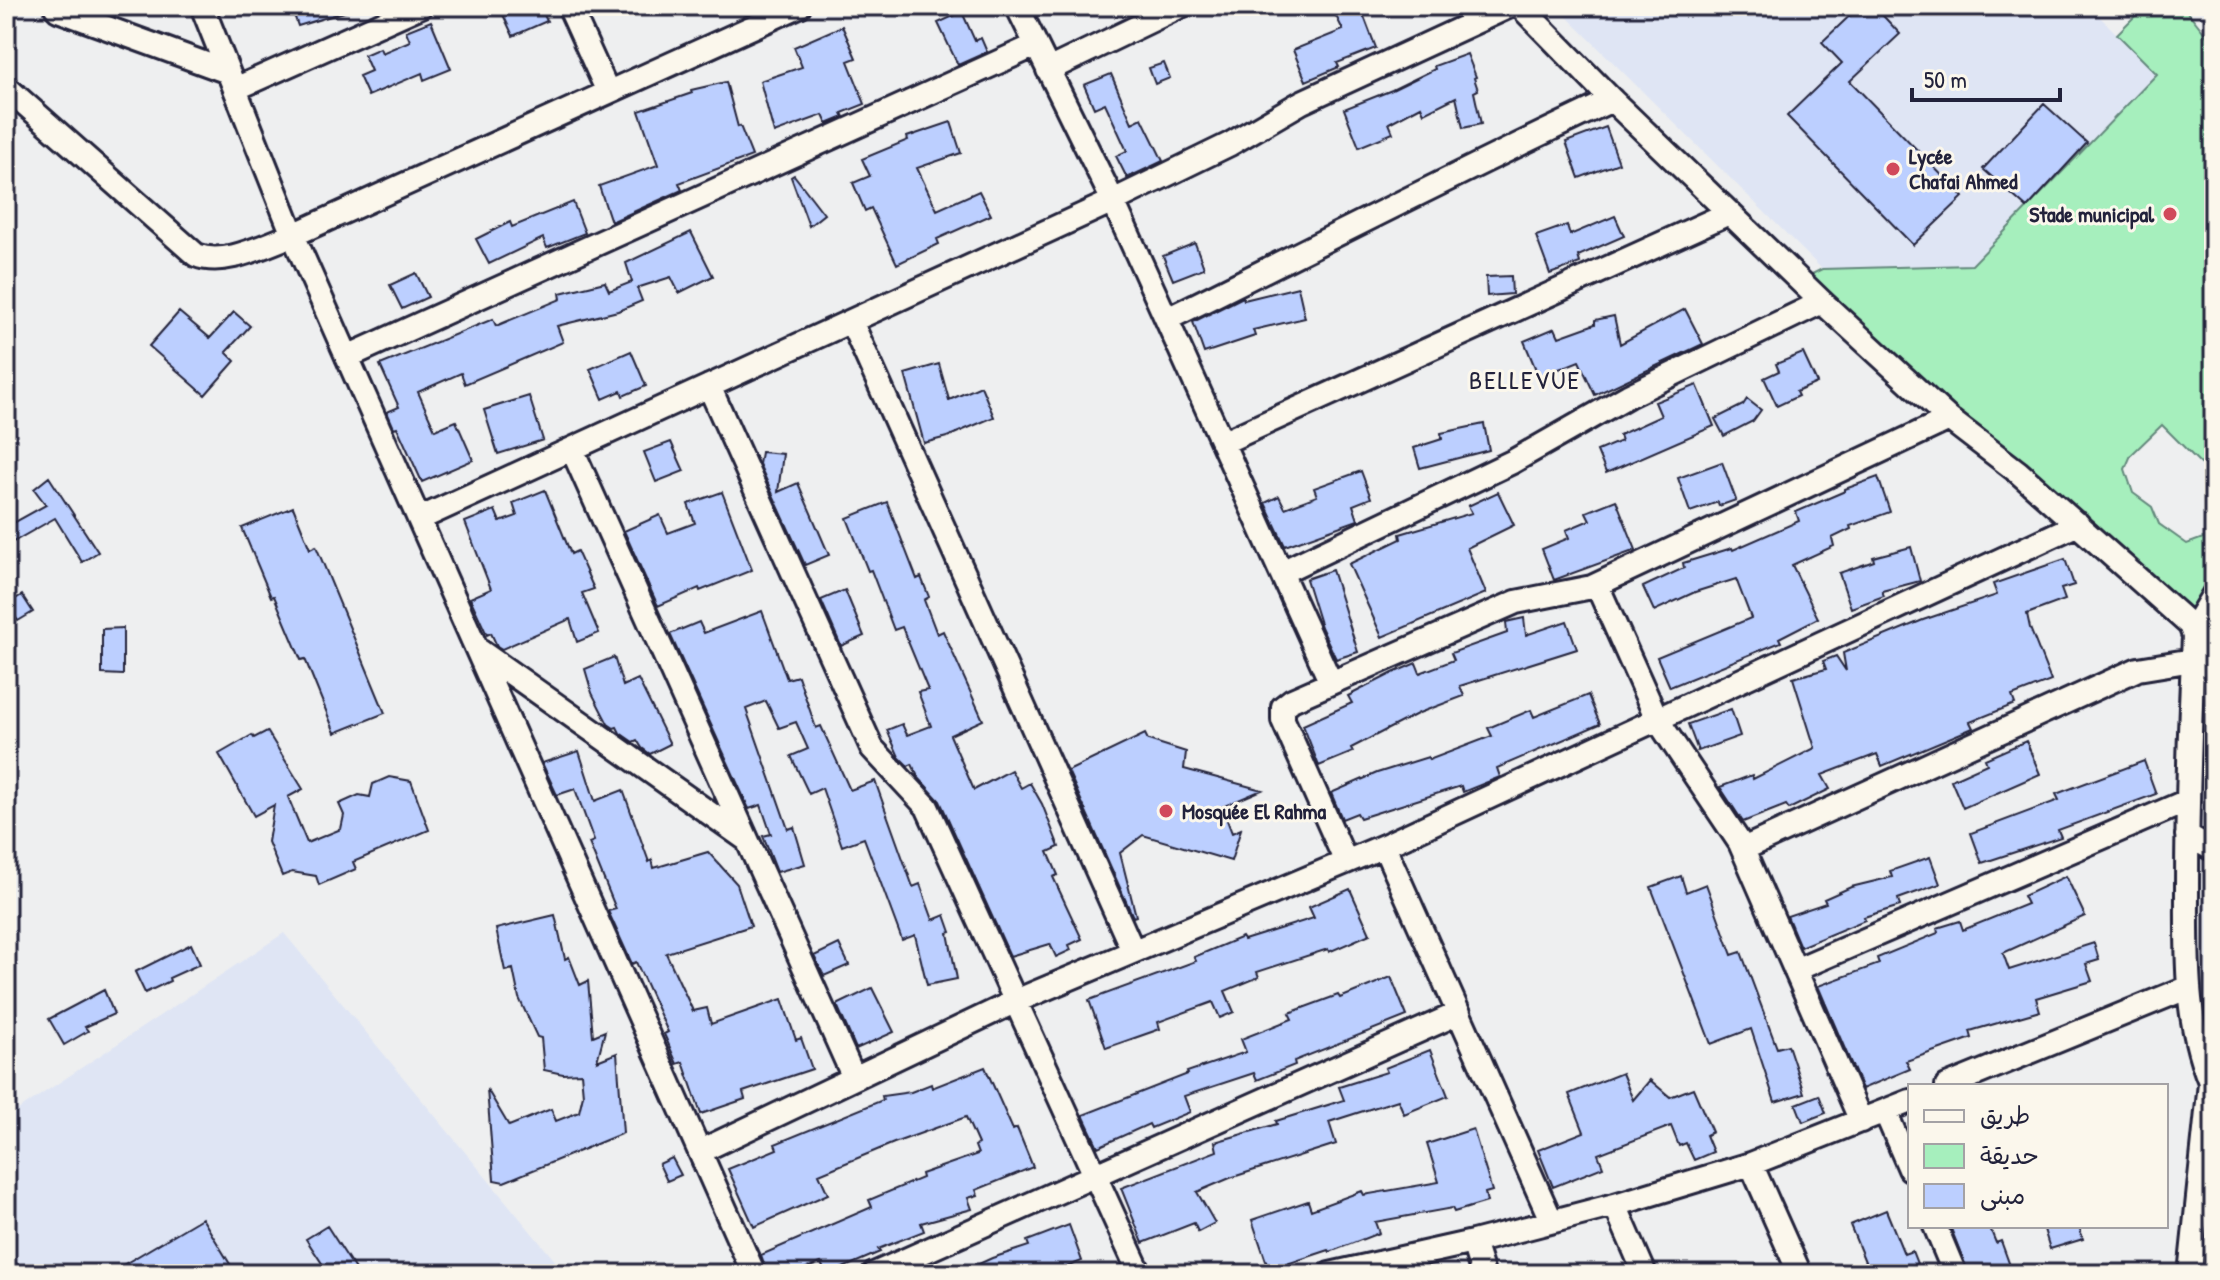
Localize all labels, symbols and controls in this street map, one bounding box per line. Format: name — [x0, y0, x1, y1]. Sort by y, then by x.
scale bar — [1912, 52, 2060, 102]
text: 50 m — [1924, 63, 1967, 95]
place label: Lycée Chafai Ahmed — [1909, 141, 2018, 196]
marker: Lycée Chafai Ahmed — [1884, 160, 1902, 178]
place label: Stade municipal — [2029, 199, 2155, 230]
marker: Stade municipal — [2161, 205, 2179, 223]
district label: BELLEVUE — [1469, 362, 1581, 397]
place label: Mosquée El Rahma — [1182, 796, 1326, 827]
marker: Mosquée El Rahma — [1157, 802, 1175, 820]
legend — [1908, 1084, 2168, 1228]
text: طريق — [1980, 1099, 2030, 1131]
text: حديقة — [1980, 1139, 2039, 1171]
text: مبنى — [1980, 1179, 2025, 1211]

